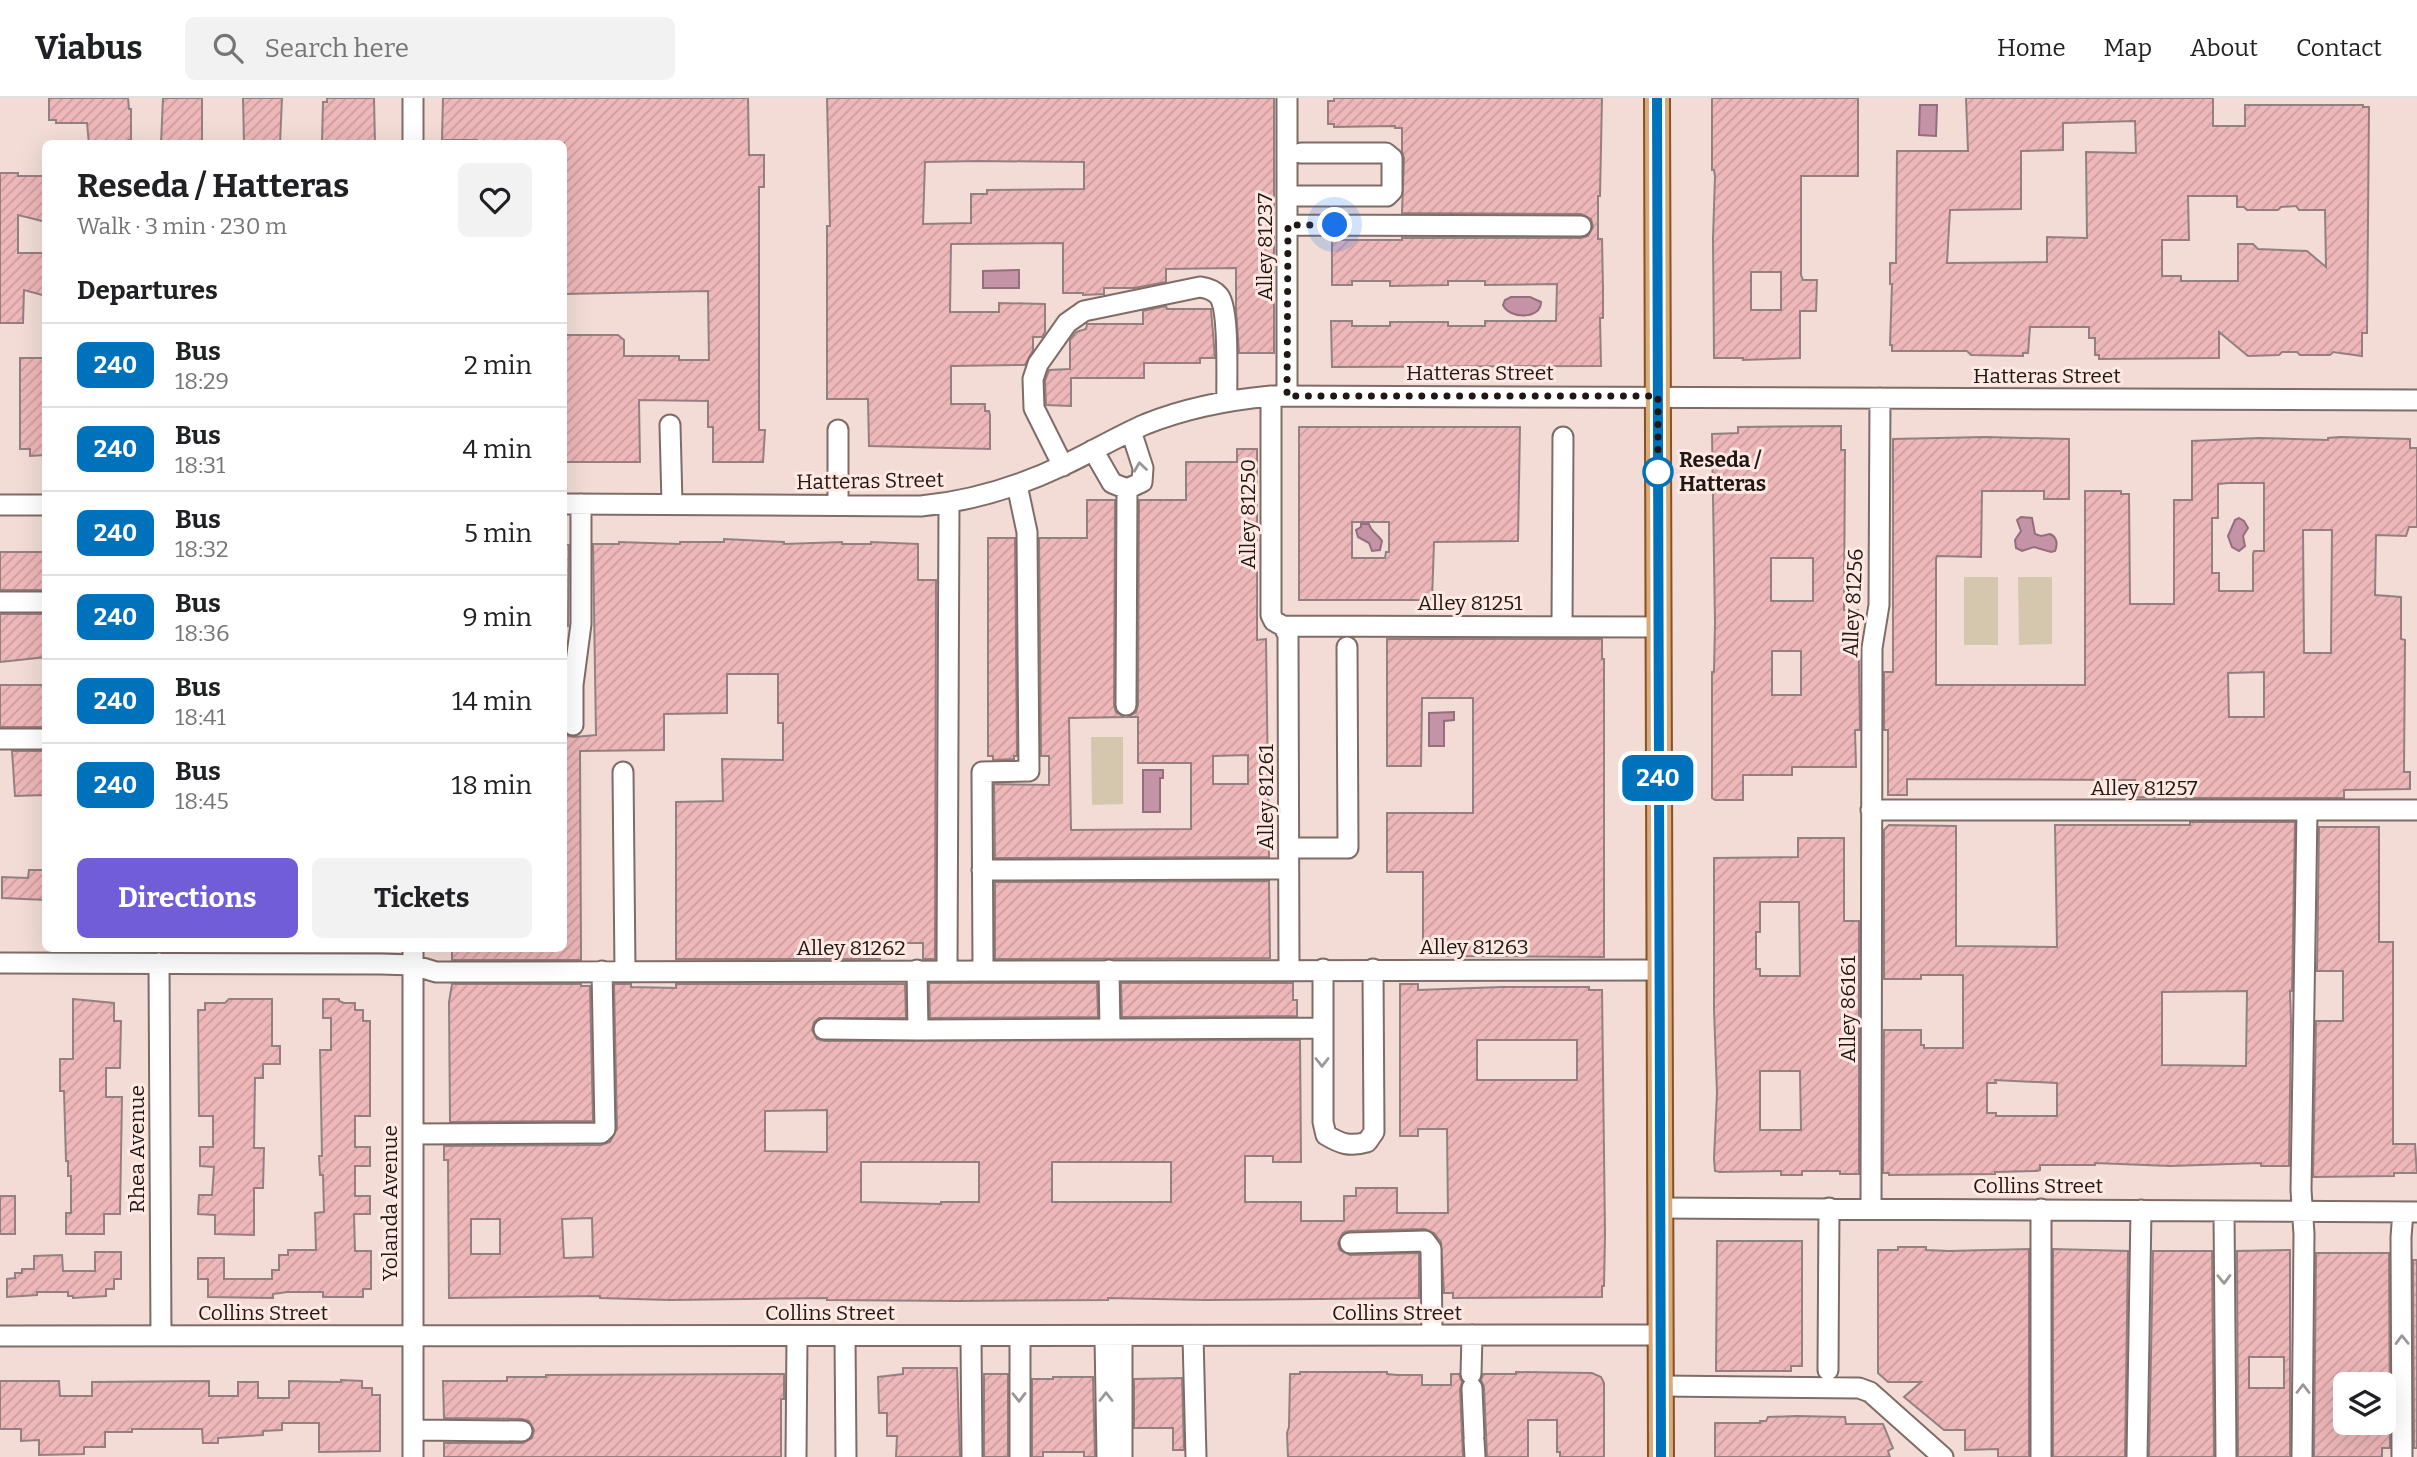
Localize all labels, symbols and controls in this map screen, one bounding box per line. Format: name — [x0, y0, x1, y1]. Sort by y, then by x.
search box — [185, 17, 675, 80]
text: Viabus — [35, 28, 143, 68]
icon: search — [209, 29, 247, 67]
text: Search here — [265, 33, 409, 64]
text: Home — [1997, 34, 2066, 62]
text: Map — [2104, 34, 2152, 62]
text: About — [2190, 34, 2258, 62]
text: Contact — [2296, 34, 2382, 62]
button: heart — [458, 163, 532, 237]
text: Reseda / Hatteras — [77, 166, 349, 206]
street label: Alley 81237 — [1252, 192, 1278, 301]
your location — [1317, 207, 1352, 242]
text: Walk · 3 min · 230 m — [77, 212, 287, 240]
text: Departures — [77, 275, 218, 306]
text: Bus — [175, 336, 221, 367]
text: 2 min — [464, 350, 532, 381]
text: 240 — [94, 351, 137, 379]
street label: Hatteras Street — [1406, 360, 1554, 386]
street label: Hatteras Street — [1973, 363, 2121, 389]
text: 18:29 — [175, 367, 229, 395]
text: Bus — [175, 420, 221, 451]
text: 4 min — [463, 434, 532, 465]
text: 240 — [94, 435, 137, 463]
place label: Reseda / Hatteras — [1679, 447, 1766, 497]
text: 18:31 — [175, 451, 225, 479]
marker: Reseda / Hatteras — [1643, 457, 1673, 487]
street label: Alley 81250 — [1235, 459, 1261, 569]
one-way arrow — [1133, 461, 1148, 473]
street label: Hatteras Street — [796, 467, 945, 495]
text: Bus — [175, 504, 221, 535]
text: 5 min — [464, 518, 532, 549]
text: 240 — [94, 519, 137, 547]
text: 18:32 — [175, 535, 229, 563]
street label: Alley 81256 — [1837, 548, 1869, 658]
text: Bus — [175, 588, 221, 619]
street label: Alley 81251 — [1417, 590, 1523, 616]
text: 9 min — [463, 602, 532, 633]
text: 240 — [94, 603, 137, 631]
text: 18:36 — [175, 619, 230, 647]
text: Bus — [175, 672, 221, 703]
text: 14 min — [452, 686, 532, 717]
text: 240 — [94, 687, 137, 715]
text: 18:41 — [175, 703, 226, 731]
street label: Alley 81261 — [1253, 743, 1279, 850]
line badge: 240 — [1618, 755, 1698, 801]
text: Bus — [175, 756, 221, 787]
text: 240 — [1636, 764, 1680, 792]
text: 18 min — [452, 770, 532, 801]
text: 240 — [94, 771, 137, 799]
street label: Alley 81257 — [2091, 775, 2198, 801]
text: 18:45 — [175, 787, 229, 815]
button: Directions — [77, 858, 298, 938]
button: Tickets — [312, 858, 532, 938]
street label: Alley 81263 — [1419, 934, 1529, 960]
street label: Alley 81262 — [796, 935, 906, 961]
street label: Alley 86161 — [1835, 955, 1861, 1062]
one-way arrow — [1314, 1057, 1330, 1068]
street label: Rhea Avenue — [124, 1085, 150, 1213]
street label: Yolanda Avenue — [377, 1125, 403, 1281]
street label: Collins Street — [1973, 1173, 2104, 1199]
one-way arrow — [2216, 1274, 2232, 1285]
street label: Collins Street — [198, 1300, 329, 1326]
street label: Collins Street — [765, 1300, 896, 1326]
street label: Collins Street — [1332, 1300, 1463, 1326]
one-way arrow — [2394, 1334, 2409, 1345]
map controls — [2333, 1372, 2396, 1435]
button: layers — [2333, 1372, 2396, 1435]
one-way arrow — [2295, 1383, 2311, 1394]
one-way arrow — [1098, 1391, 1114, 1401]
one-way arrow — [1011, 1392, 1027, 1402]

